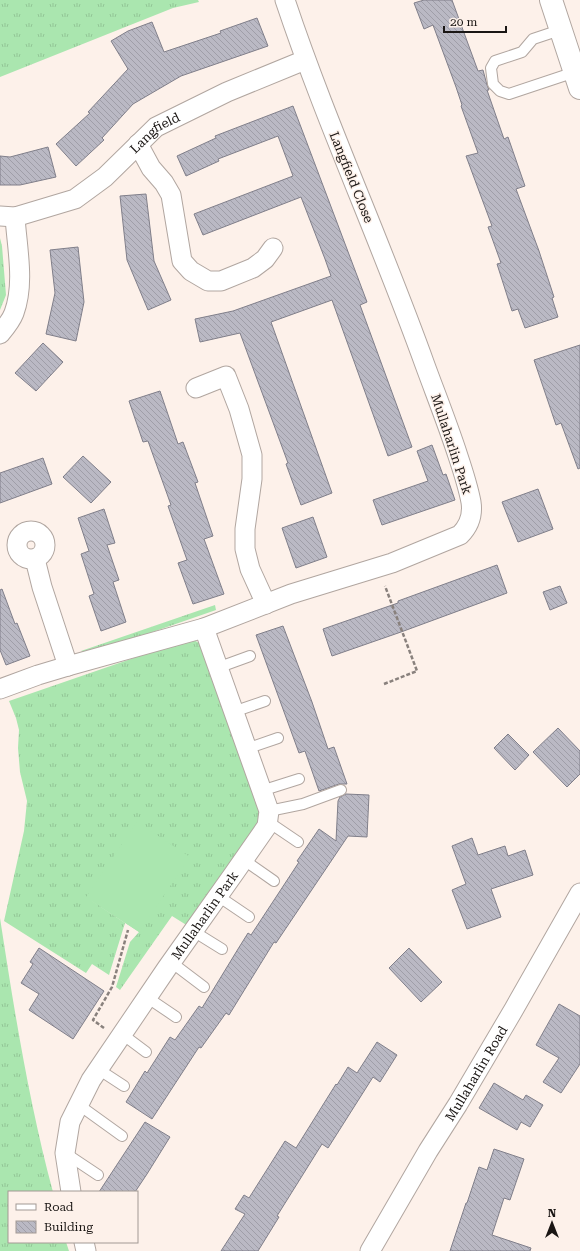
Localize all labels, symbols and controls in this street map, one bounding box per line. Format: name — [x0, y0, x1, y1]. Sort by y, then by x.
scale bar — [444, 8, 506, 34]
text: 20 m — [450, 15, 477, 29]
street label: Langfield — [127, 109, 183, 156]
street label: Langfield Close — [326, 129, 377, 225]
street label: Mullaharlin Park — [428, 392, 475, 496]
street label: Mullaharlin Park — [168, 868, 241, 963]
street label: Mullaharlin Road — [442, 1023, 511, 1124]
legend — [8, 1191, 138, 1243]
text: Road — [44, 1200, 74, 1214]
north arrow — [532, 1203, 572, 1243]
text: N — [548, 1207, 557, 1220]
text: Building — [44, 1220, 93, 1234]

